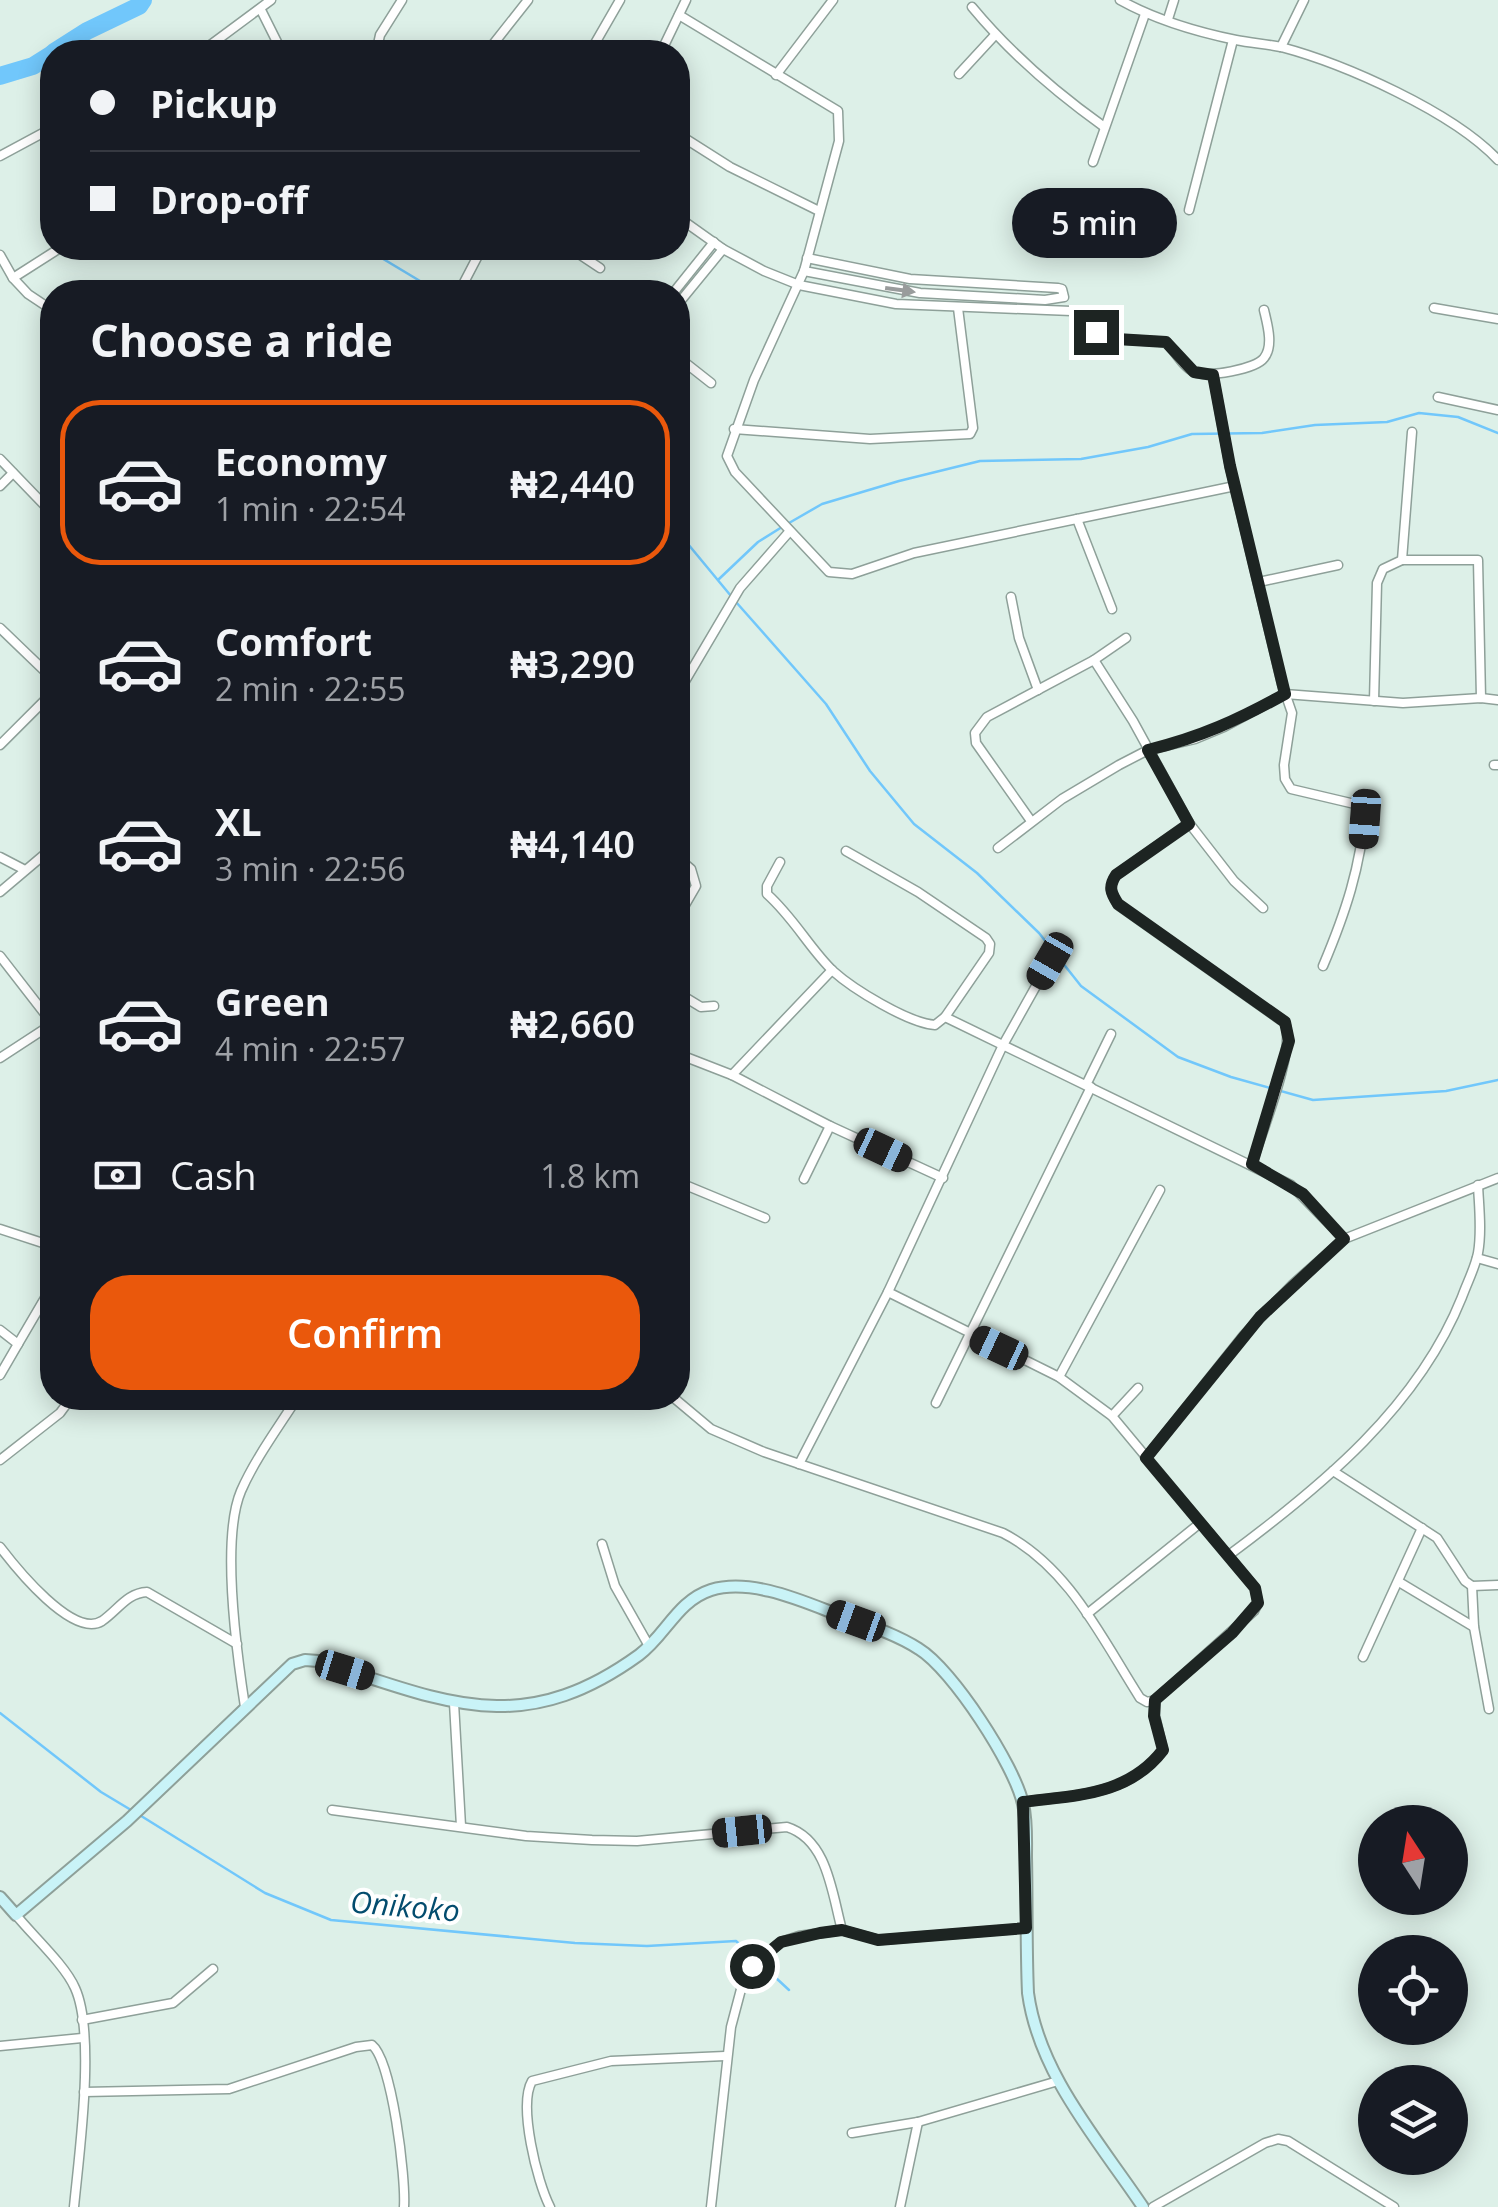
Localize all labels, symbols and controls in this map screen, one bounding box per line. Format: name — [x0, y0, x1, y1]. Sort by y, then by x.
text: Pickup — [150, 77, 278, 129]
text: Drop-off — [150, 173, 308, 225]
callout: 5 min — [1014, 187, 1178, 257]
text: 5 min — [1051, 201, 1138, 244]
one-way arrow — [885, 282, 916, 298]
text: Choose a ride — [90, 309, 393, 370]
route end — [1074, 310, 1119, 355]
text: Economy — [215, 435, 387, 487]
icon: car — [95, 438, 185, 528]
text: ₦2,440 — [510, 457, 635, 509]
text: 1 min · 22:54 — [215, 487, 406, 530]
text: Comfort — [215, 615, 372, 667]
icon: car — [95, 618, 185, 708]
text: ₦3,290 — [510, 637, 635, 689]
text: 2 min · 22:55 — [215, 667, 406, 710]
car — [1348, 788, 1382, 850]
text: XL — [215, 795, 262, 847]
icon: car — [95, 798, 185, 888]
text: ₦4,140 — [510, 817, 635, 869]
text: 3 min · 22:56 — [215, 847, 406, 890]
car — [1022, 928, 1078, 994]
text: Green — [215, 975, 330, 1027]
icon: car — [95, 978, 185, 1068]
text: ₦2,660 — [510, 997, 635, 1049]
text: 4 min · 22:57 — [215, 1027, 406, 1070]
car — [849, 1124, 917, 1176]
icon: cash — [90, 1148, 145, 1203]
text: Cash — [170, 1149, 256, 1201]
text: 1.8 km — [540, 1154, 640, 1197]
button: Confirm — [90, 1275, 640, 1390]
car — [965, 1322, 1033, 1374]
car — [823, 1597, 889, 1645]
car — [312, 1647, 378, 1693]
north arrow — [1358, 1805, 1468, 1915]
map controls — [1358, 1805, 1468, 2175]
car — [711, 1813, 773, 1849]
water label: Onikoko — [349, 1880, 462, 1931]
button: locate — [1358, 1935, 1468, 2045]
route start — [730, 1944, 775, 1989]
button: layers — [1358, 2065, 1468, 2175]

